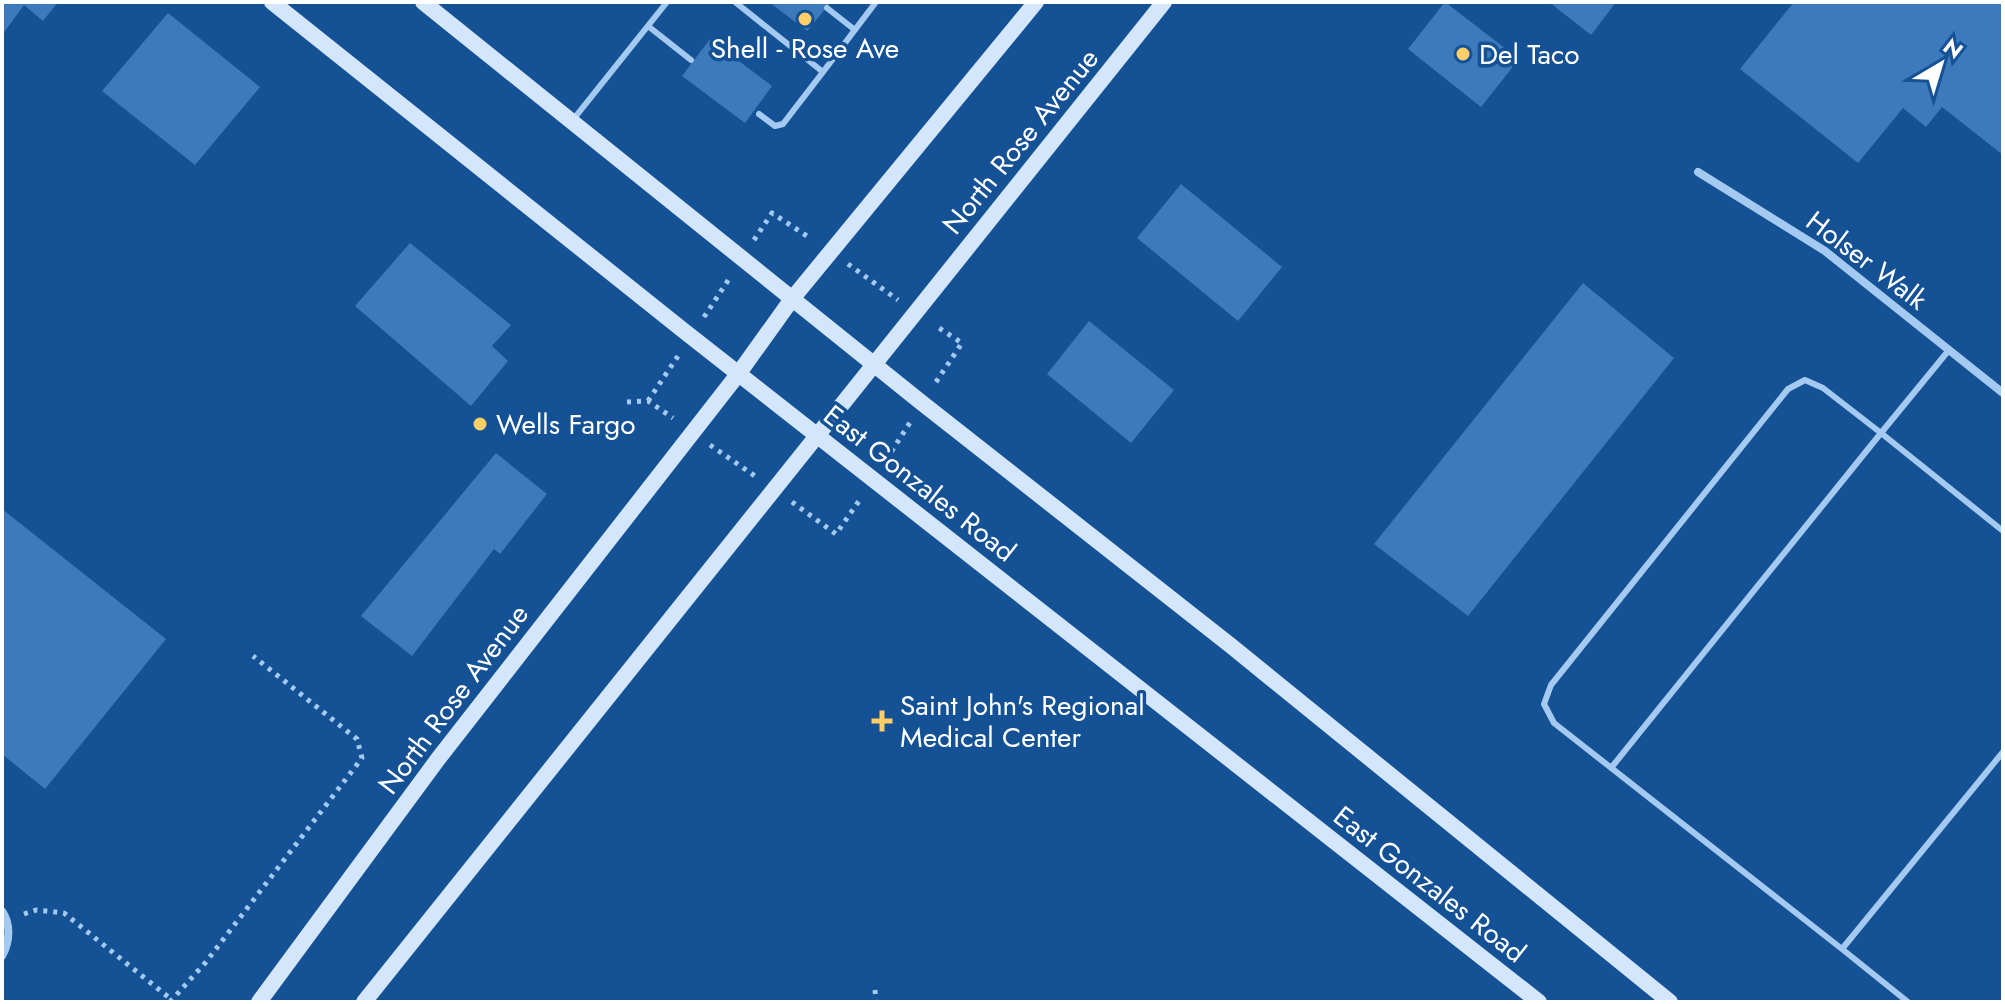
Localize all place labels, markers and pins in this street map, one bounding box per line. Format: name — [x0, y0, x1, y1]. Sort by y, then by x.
marker: Shell - Rose Ave — [796, 10, 814, 28]
place label: Shell - Rose Ave — [711, 28, 899, 69]
place label: Del Taco — [1479, 34, 1580, 75]
marker: Del Taco — [1454, 45, 1472, 63]
place label: Wells Fargo — [496, 404, 636, 445]
marker: Wells Fargo — [471, 415, 489, 433]
place label: Saint John's Regional Medical Center — [900, 685, 1145, 758]
marker: Saint John's Regional Medical Center — [871, 710, 893, 732]

